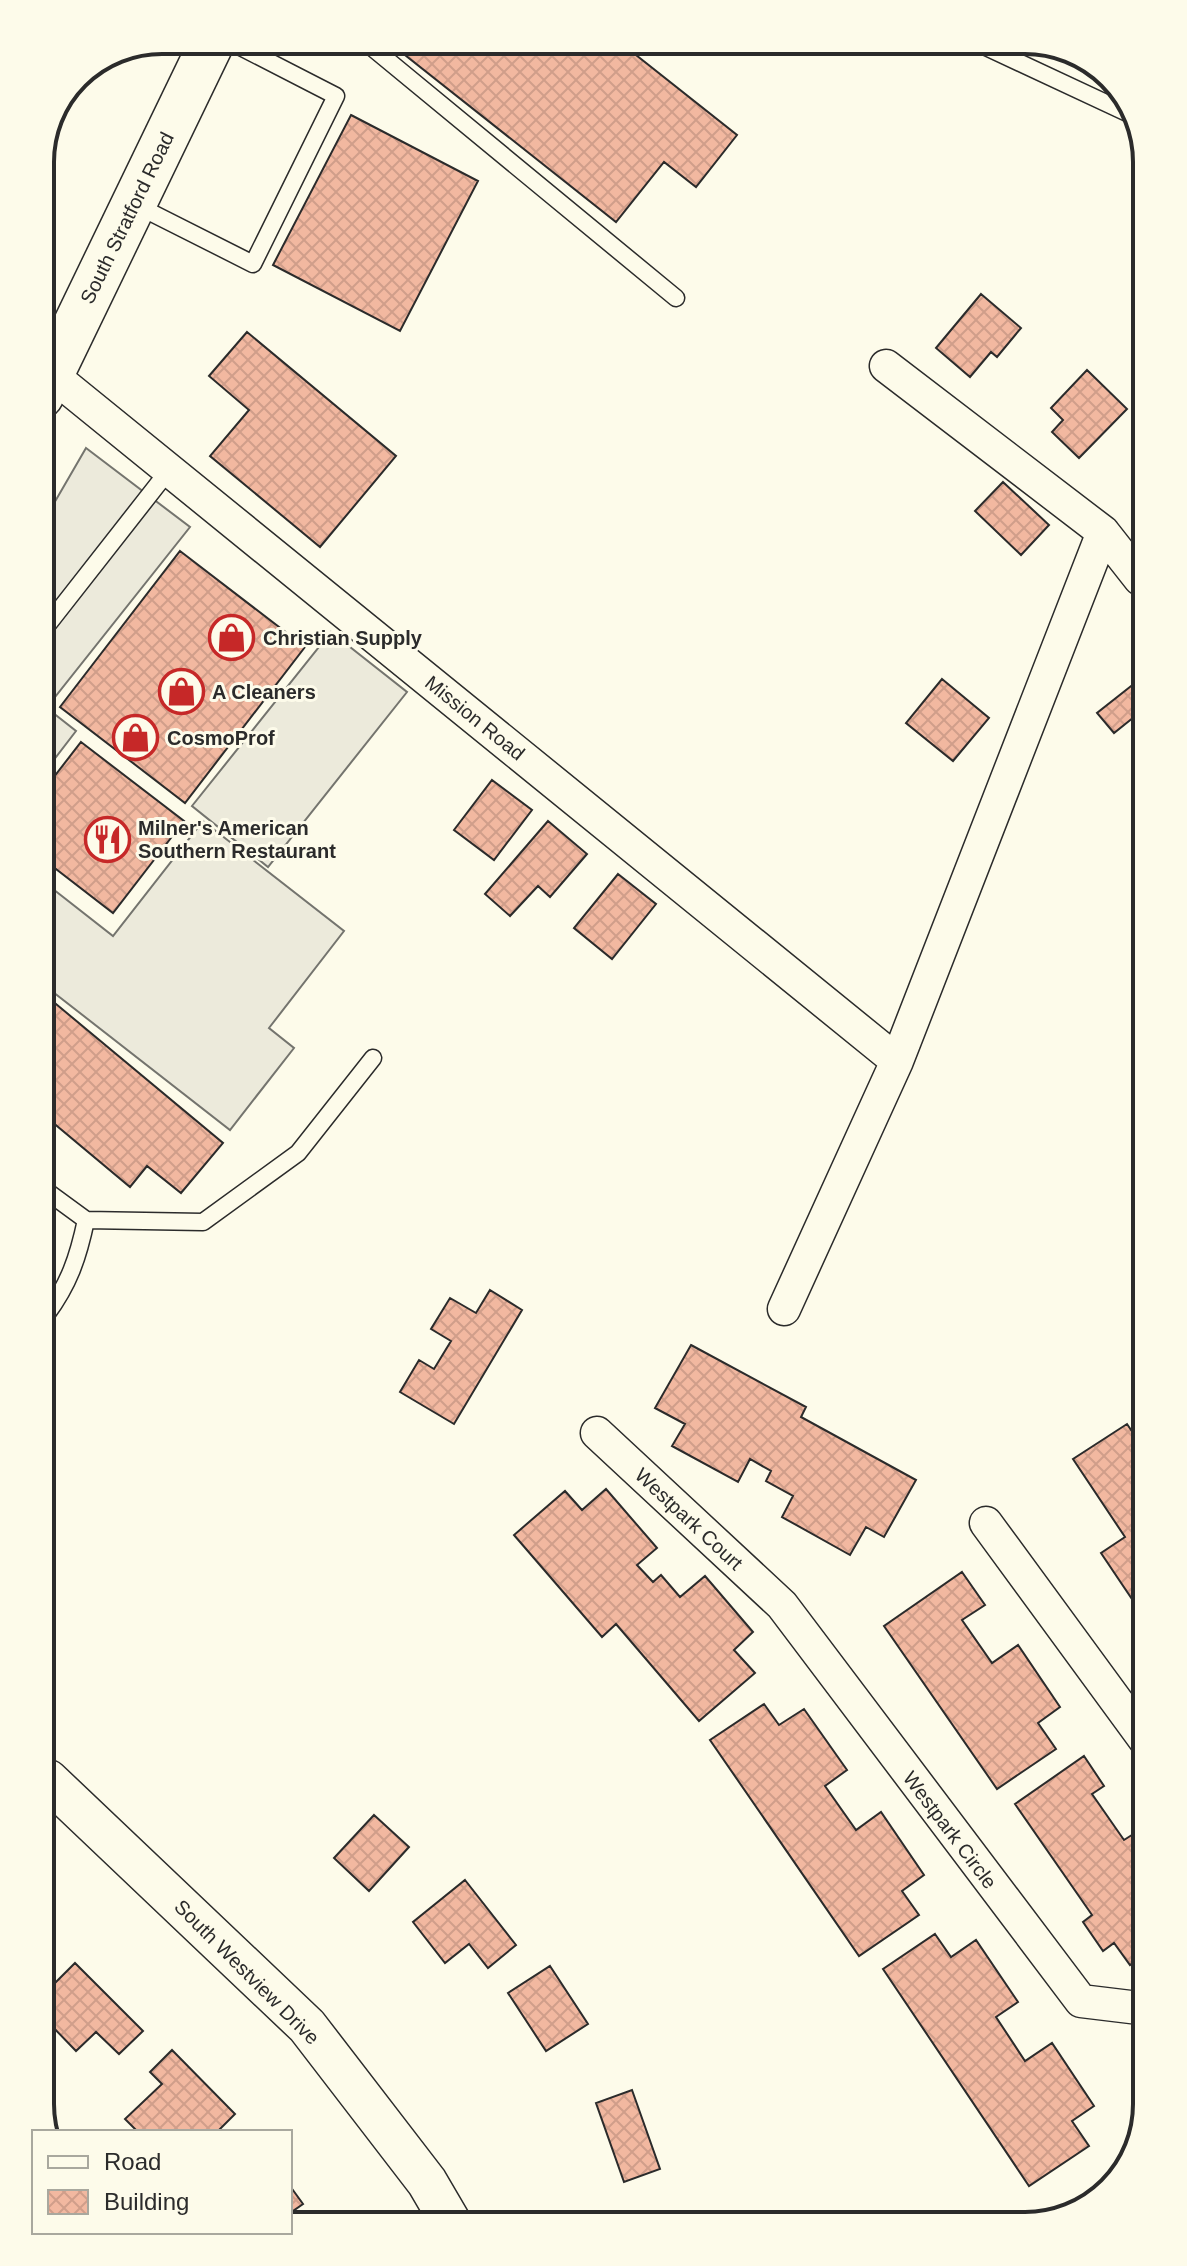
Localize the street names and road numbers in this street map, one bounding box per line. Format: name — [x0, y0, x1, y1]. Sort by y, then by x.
street label: South Stratford Road — [76, 129, 178, 307]
street label: Mission Road — [421, 671, 529, 765]
street label: Westpark Court — [631, 1464, 747, 1575]
street label: Westpark Circle — [899, 1767, 1001, 1893]
street label: South Westview Drive — [170, 1895, 324, 2049]

